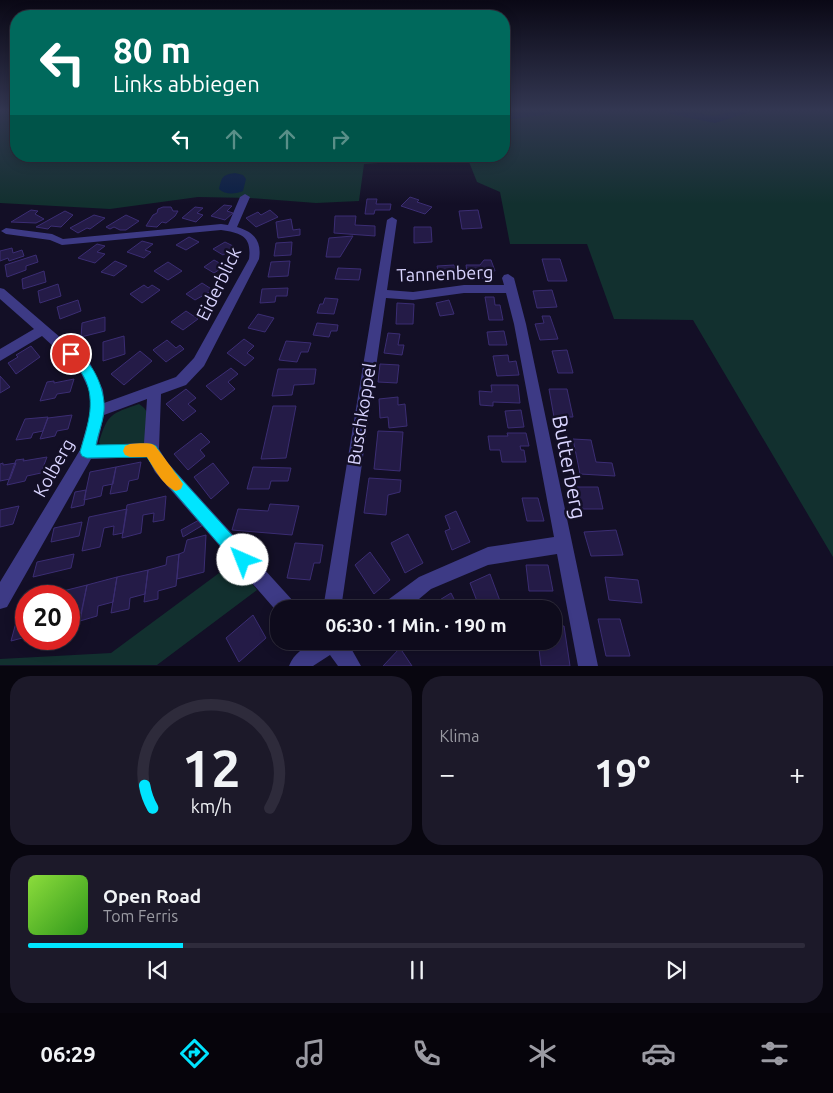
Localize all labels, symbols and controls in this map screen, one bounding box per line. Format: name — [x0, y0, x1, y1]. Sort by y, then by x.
icon: left — [30, 30, 95, 95]
text: 80 m — [113, 30, 191, 70]
text: Links abbiegen — [113, 71, 260, 96]
icon: left — [167, 125, 195, 153]
icon: ahead — [220, 125, 248, 153]
icon: ahead — [273, 125, 301, 153]
icon: right — [326, 125, 354, 153]
street label: Eiderblick — [192, 244, 244, 323]
street label: Tannenberg — [396, 261, 494, 285]
pin — [50, 333, 92, 375]
icon: arrive — [57, 340, 85, 368]
street label: Buschkoppel — [343, 361, 379, 466]
street label: Butterberg — [548, 413, 592, 521]
street label: Kolberg — [29, 435, 77, 500]
position arrow — [216, 533, 268, 585]
speed limit sign: 20 — [15, 585, 80, 650]
text: 06:30 · 1 Min. · 190 m — [325, 614, 507, 636]
text: Klima — [440, 727, 479, 745]
text: 12 — [181, 739, 240, 797]
text: 19° — [594, 752, 650, 794]
text: − — [440, 758, 455, 789]
text: + — [789, 758, 805, 789]
text: km/h — [190, 796, 231, 816]
text: Open Road — [103, 885, 201, 907]
text: Tom Ferris — [103, 907, 178, 925]
icon: previous — [144, 956, 172, 984]
icon: pause — [403, 956, 431, 984]
icon: next — [662, 956, 690, 984]
icon: directions — [177, 1036, 212, 1071]
icon: music — [293, 1036, 328, 1071]
icon: phone — [409, 1036, 444, 1071]
icon: climate — [525, 1036, 560, 1071]
icon: car — [641, 1036, 676, 1071]
icon: filters — [757, 1036, 792, 1071]
text: 06:29 — [41, 1041, 96, 1066]

